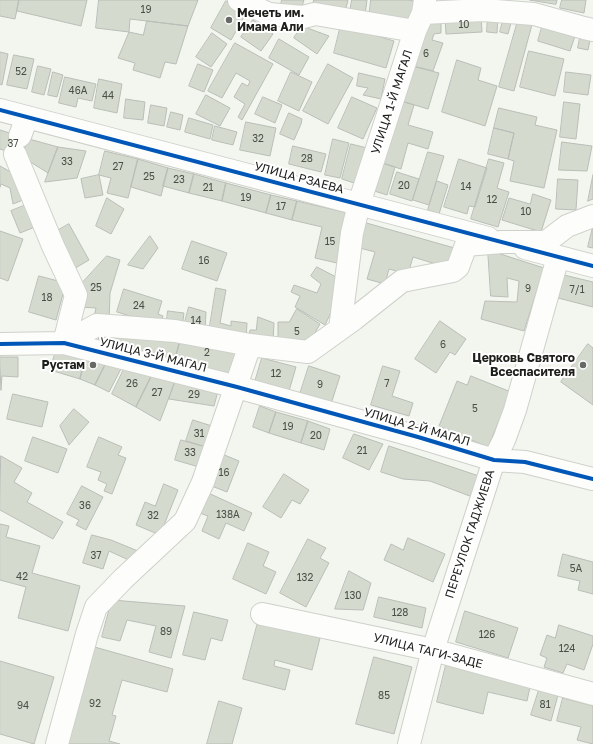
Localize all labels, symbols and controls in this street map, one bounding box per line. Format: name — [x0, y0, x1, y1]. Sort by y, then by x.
house number: 19 — [141, 4, 151, 16]
place label: Мечеть им. Имама Али — [237, 6, 304, 34]
marker: Мечеть им. Имама Али — [224, 15, 234, 25]
house number: 10 — [458, 19, 470, 31]
street label: УЛИЦА 1-Й МАГАЛ — [368, 48, 416, 156]
house number: 6 — [423, 48, 429, 60]
house number: 52 — [15, 66, 27, 78]
house number: 46А — [69, 85, 87, 97]
house number: 44 — [102, 90, 114, 102]
house number: 32 — [252, 133, 264, 145]
house number: 37 — [7, 138, 19, 150]
house number: 28 — [301, 153, 313, 165]
house number: 33 — [61, 156, 73, 168]
street label: УЛИЦА РЗАЕВА — [253, 159, 345, 197]
house number: 27 — [112, 161, 124, 173]
house number: 25 — [143, 171, 155, 183]
house number: 23 — [173, 174, 185, 186]
house number: 20 — [398, 180, 410, 192]
house number: 14 — [461, 181, 471, 193]
house number: 21 — [203, 182, 213, 194]
house number: 19 — [241, 192, 251, 204]
house number: 12 — [487, 194, 497, 206]
house number: 17 — [276, 201, 286, 213]
house number: 10 — [520, 206, 532, 218]
house number: 15 — [325, 236, 335, 248]
house number: 16 — [199, 255, 209, 267]
house number: 25 — [90, 282, 102, 294]
house number: 9 — [525, 283, 531, 295]
house number: 7/1 — [570, 284, 584, 296]
house number: 18 — [42, 292, 52, 304]
house number: 24 — [133, 300, 145, 312]
house number: 14 — [191, 315, 201, 327]
house number: 5 — [294, 326, 300, 338]
street label: УЛИЦА 3-Й МАГАЛ — [98, 335, 208, 375]
house number: 6 — [440, 339, 446, 351]
house number: 2 — [204, 347, 210, 359]
place label: Церковь Святого Всеспасителя — [472, 351, 575, 379]
place label: Рустам — [41, 358, 85, 372]
marker: Рустам — [88, 360, 98, 370]
marker: Церковь Святого Всеспасителя — [578, 360, 588, 370]
house number: 12 — [271, 368, 281, 380]
house number: 26 — [126, 378, 138, 390]
house number: 7 — [384, 378, 390, 390]
house number: 9 — [317, 379, 323, 391]
house number: 27 — [151, 387, 163, 399]
house number: 29 — [188, 389, 200, 401]
house number: 5 — [472, 403, 478, 415]
street label: УЛИЦА 2-Й МАГАЛ — [362, 405, 472, 449]
house number: 19 — [283, 421, 293, 433]
house number: 31 — [194, 428, 204, 440]
house number: 20 — [310, 430, 322, 442]
house number: 21 — [357, 445, 367, 457]
house number: 33 — [184, 447, 196, 459]
house number: 16 — [219, 467, 229, 479]
street label: ПЕРЕУЛОК ГАДЖИЕВА — [442, 468, 498, 600]
house number: 36 — [79, 500, 91, 512]
house number: 138А — [216, 509, 240, 521]
house number: 32 — [147, 510, 159, 522]
house number: 37 — [90, 550, 102, 562]
house number: 5А — [570, 563, 582, 575]
house number: 42 — [16, 571, 28, 583]
house number: 132 — [297, 572, 313, 584]
house number: 130 — [345, 590, 361, 602]
house number: 128 — [392, 607, 408, 619]
house number: 89 — [160, 626, 172, 638]
house number: 126 — [479, 629, 495, 641]
street label: УЛИЦА ТАГИ-ЗАДЕ — [372, 630, 484, 672]
house number: 124 — [559, 643, 575, 655]
house number: 85 — [378, 690, 390, 702]
house number: 92 — [89, 698, 101, 710]
house number: 81 — [540, 699, 550, 711]
house number: 94 — [17, 700, 29, 712]

